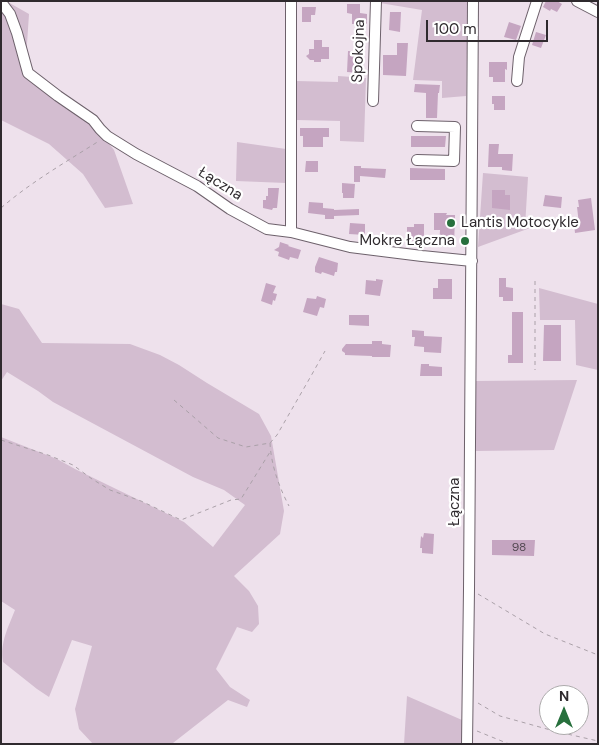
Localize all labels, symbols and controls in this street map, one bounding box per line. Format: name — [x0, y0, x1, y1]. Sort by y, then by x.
scale bar — [429, 10, 552, 42]
street label: Spokojna — [349, 19, 369, 83]
text: 100 m — [434, 19, 477, 39]
street label: Łączna — [195, 163, 245, 205]
place label: Lantis Motocykle — [461, 214, 579, 232]
marker: Lantis Motocykle — [445, 217, 457, 229]
place label: Mokre Łączna — [359, 232, 455, 250]
marker: Mokre Łączna — [459, 235, 471, 247]
street label: Łączna — [446, 478, 464, 526]
house number: 98 — [512, 541, 526, 555]
north arrow — [539, 685, 589, 735]
text: N — [559, 687, 569, 705]

